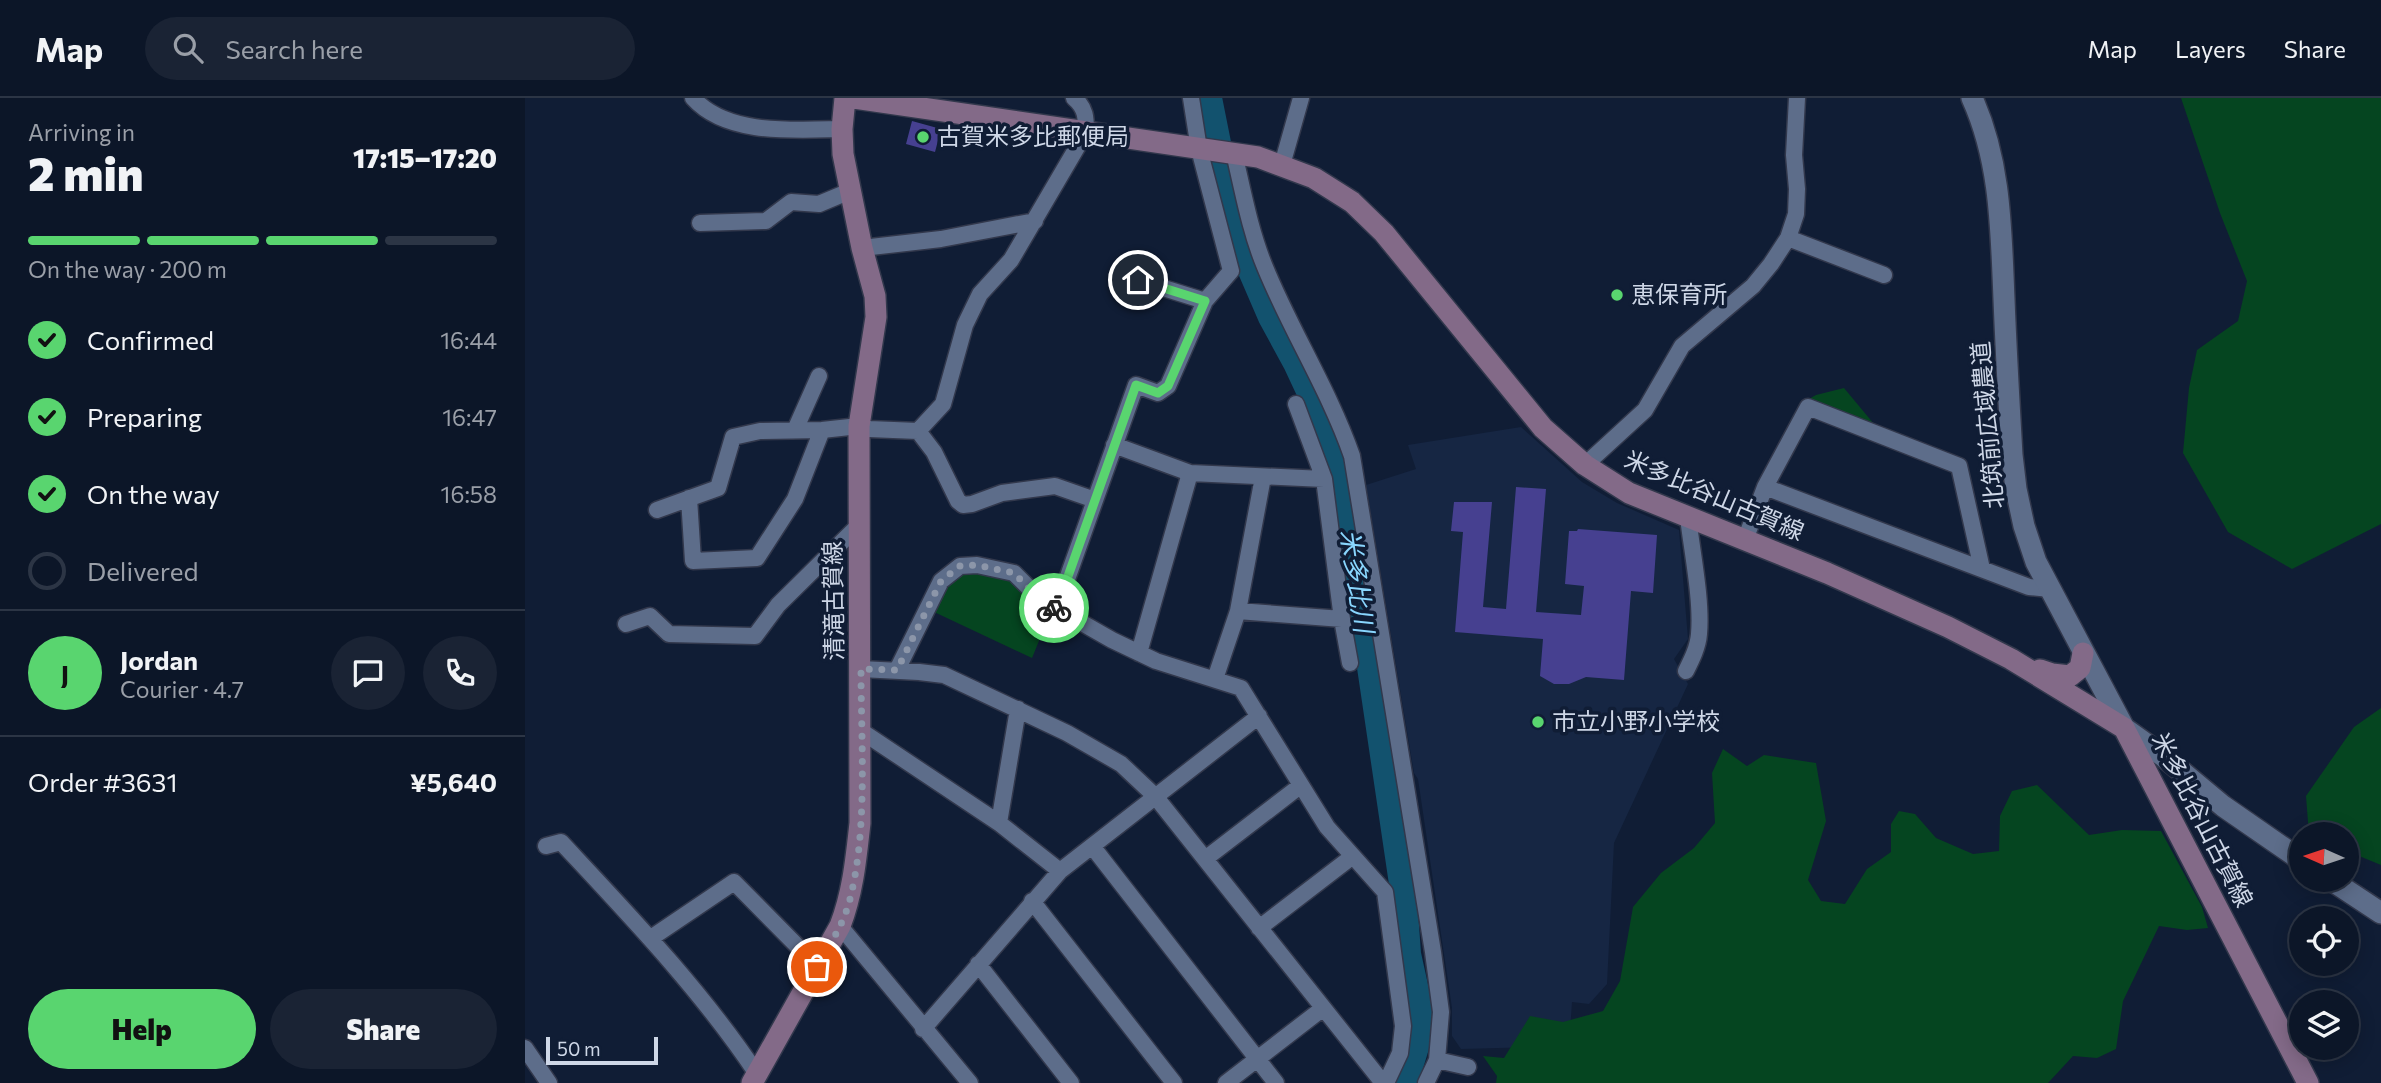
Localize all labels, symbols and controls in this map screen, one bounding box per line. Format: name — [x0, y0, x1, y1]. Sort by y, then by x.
search box — [145, 17, 635, 80]
text: Map — [35, 28, 103, 69]
icon: search — [169, 29, 207, 67]
text: Search here — [225, 33, 363, 64]
text: Map — [2088, 34, 2137, 63]
text: Layers — [2175, 34, 2246, 63]
text: Share — [2284, 34, 2346, 63]
text: Arriving in — [28, 118, 135, 146]
place label: 古賀米多比郵便局 — [937, 121, 1129, 150]
marker: 古賀米多比郵便局 — [915, 129, 931, 145]
text: 17:15–17:20 — [353, 142, 497, 173]
text: 2 min — [28, 144, 144, 200]
pin — [1108, 250, 1168, 310]
text: On the way · 200 m — [28, 255, 227, 283]
icon: home — [1119, 261, 1157, 299]
place label: 恵保育所 — [1631, 279, 1727, 308]
marker: 恵保育所 — [1609, 287, 1625, 303]
icon: check — [28, 321, 66, 359]
text: Confirmed — [87, 324, 214, 355]
text: 16:44 — [440, 326, 497, 354]
street label: 北筑前広域農道 — [1965, 340, 2008, 510]
icon: check — [28, 398, 66, 436]
text: Preparing — [87, 401, 202, 432]
text: 16:47 — [442, 403, 497, 431]
street label: 米多比谷山古賀線 — [1621, 444, 1809, 545]
icon: check — [28, 475, 66, 513]
text: On the way — [87, 478, 220, 509]
text: 16:58 — [441, 480, 497, 508]
water label: 米多比川 — [1336, 527, 1381, 637]
street label: 清滝古賀線 — [817, 541, 848, 661]
text: Delivered — [87, 555, 198, 586]
courier — [1019, 573, 1089, 643]
icon: bike — [1035, 589, 1073, 627]
button: chat — [331, 636, 405, 710]
button: phone — [423, 636, 497, 710]
text: Jordan — [120, 644, 198, 675]
text: J — [61, 658, 69, 689]
text: Courier · 4.7 — [120, 675, 244, 703]
place label: 市立小野小学校 — [1552, 706, 1720, 735]
marker: 市立小野小学校 — [1530, 714, 1546, 730]
street label: 米多比谷山古賀線 — [2147, 727, 2260, 911]
text: Order #3631 — [28, 766, 178, 797]
text: ¥5,640 — [410, 766, 497, 797]
north arrow — [2289, 822, 2359, 892]
map controls — [2289, 822, 2359, 1060]
button: locate — [2289, 906, 2359, 976]
pin — [787, 937, 847, 997]
icon: bag — [798, 948, 836, 986]
button: Help — [28, 989, 256, 1069]
button: Share — [270, 989, 497, 1069]
button: layers — [2289, 990, 2359, 1060]
scale bar — [546, 1034, 658, 1066]
text: 50 m — [557, 1037, 601, 1060]

